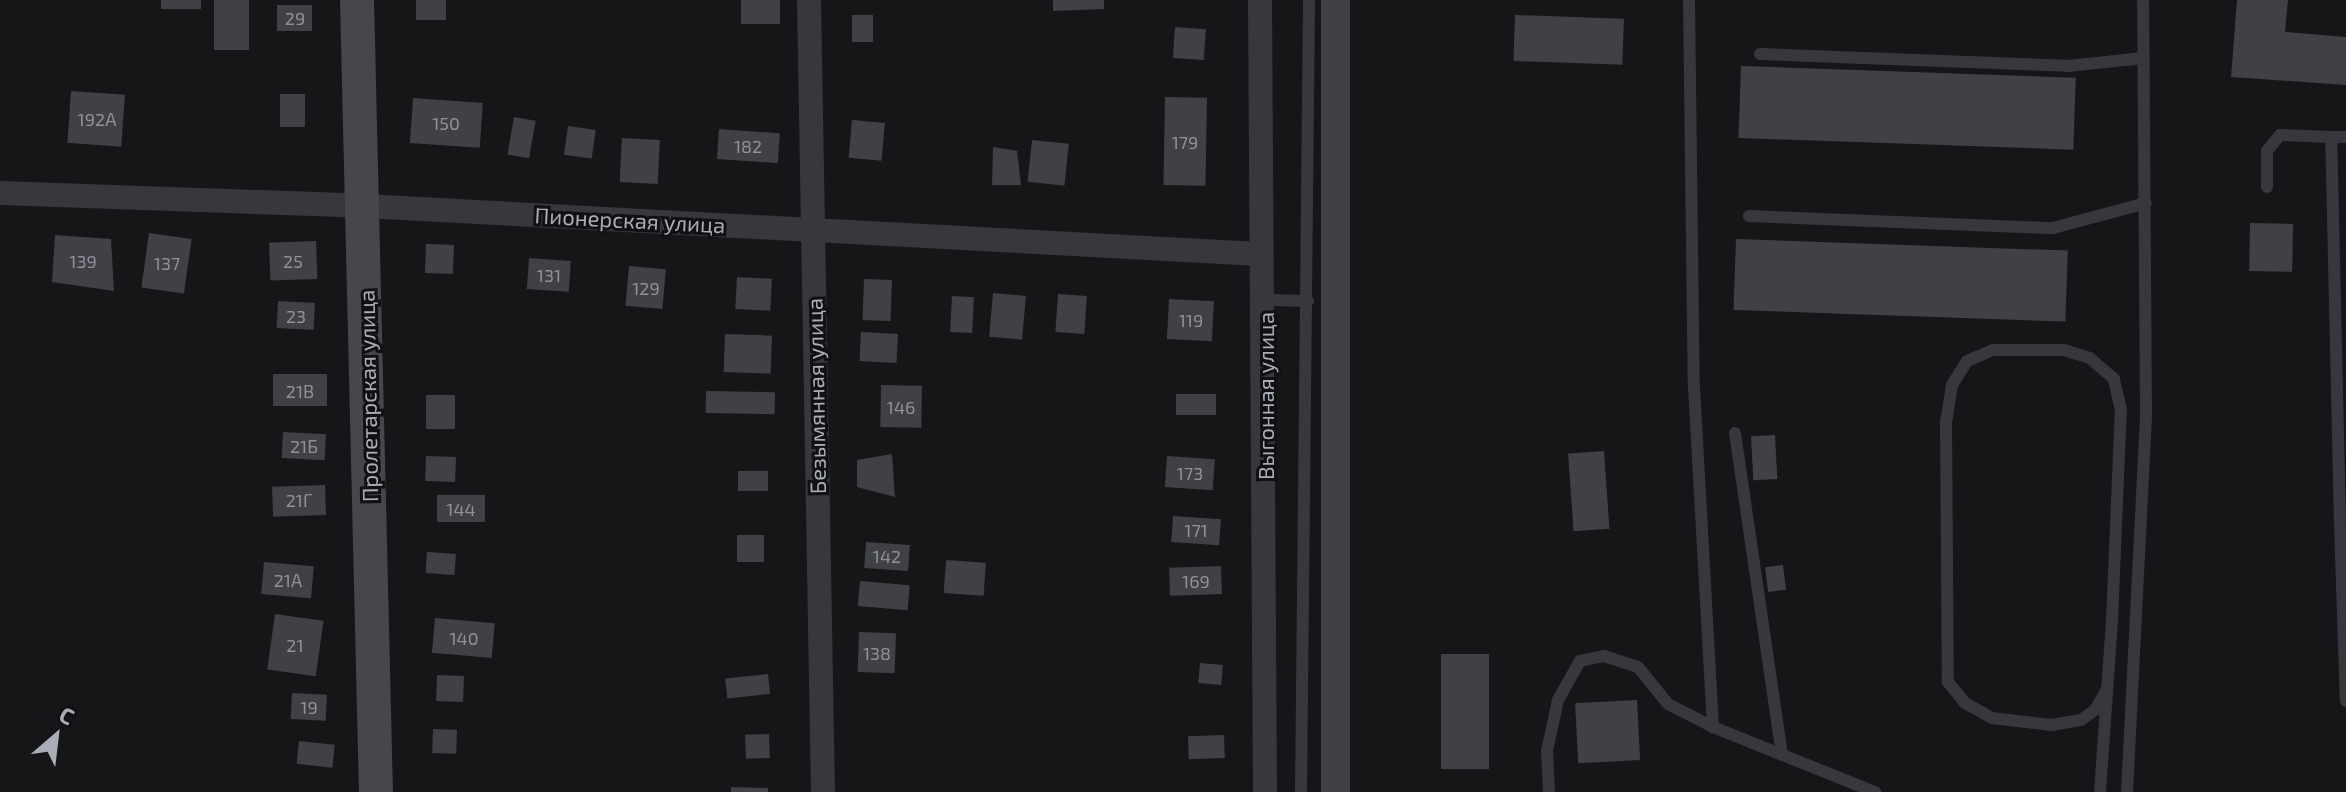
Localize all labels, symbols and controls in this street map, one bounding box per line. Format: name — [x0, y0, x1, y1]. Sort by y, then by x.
house number: 29 — [285, 7, 305, 29]
house number: 192А — [78, 108, 116, 130]
house number: 150 — [432, 112, 460, 134]
house number: 179 — [1172, 131, 1198, 153]
house number: 182 — [734, 135, 762, 157]
street label: Пионерская улица — [534, 202, 726, 238]
house number: 139 — [69, 250, 97, 272]
house number: 25 — [283, 250, 303, 272]
house number: 137 — [154, 252, 180, 274]
house number: 131 — [537, 264, 561, 286]
house number: 129 — [632, 277, 660, 299]
street label: Пролетарская улица — [353, 290, 383, 502]
street label: Безымянная улица — [801, 298, 831, 494]
house number: 23 — [286, 305, 306, 327]
house number: 119 — [1179, 309, 1203, 331]
street label: Выгонная улица — [1253, 312, 1279, 480]
house number: 21В — [286, 380, 314, 402]
house number: 146 — [887, 396, 915, 418]
house number: 21Б — [290, 435, 318, 457]
house number: 173 — [1177, 462, 1203, 484]
house number: 21Г — [286, 489, 312, 511]
house number: 144 — [446, 498, 476, 520]
house number: 171 — [1184, 519, 1208, 541]
house number: 142 — [873, 545, 901, 567]
house number: 21А — [274, 569, 302, 591]
house number: 169 — [1182, 570, 1210, 592]
house number: 140 — [449, 627, 479, 649]
house number: 21 — [286, 634, 304, 656]
house number: 138 — [863, 642, 891, 664]
north arrow — [16, 696, 96, 776]
house number: 19 — [300, 696, 318, 718]
text: С — [55, 700, 79, 729]

